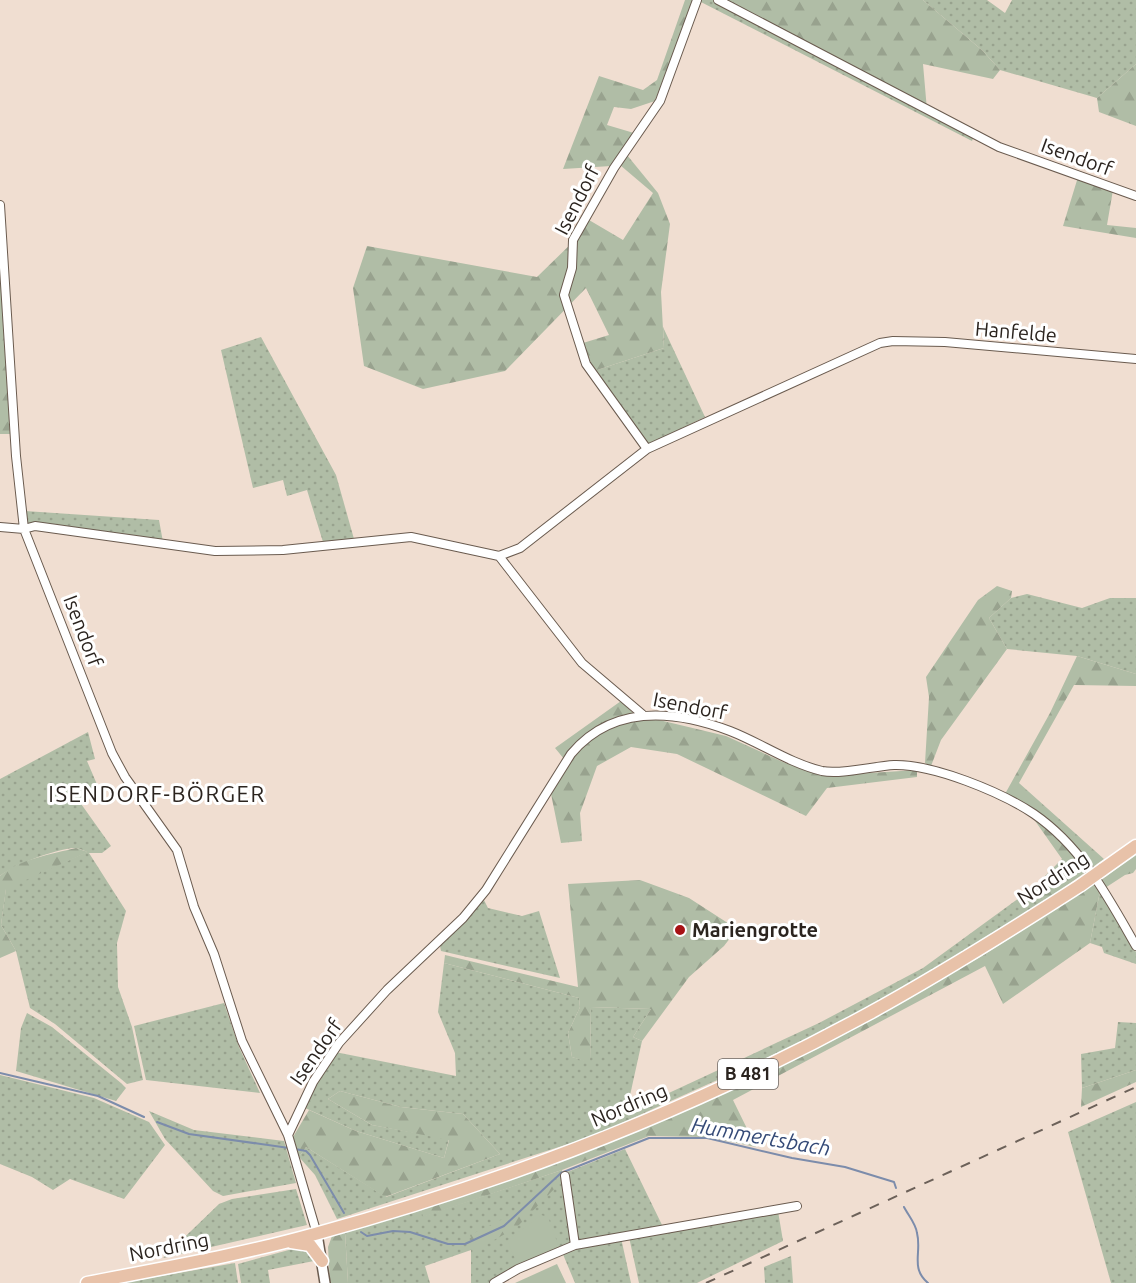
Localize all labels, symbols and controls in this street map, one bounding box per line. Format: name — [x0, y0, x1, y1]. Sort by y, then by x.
street label: Isendorf — [1038, 133, 1117, 180]
street label: Isendorf — [549, 161, 604, 238]
street label: Hanfelde — [974, 316, 1058, 347]
street label: Isendorf — [59, 592, 108, 670]
street label: Isendorf — [651, 687, 729, 724]
district label: ISENDORF-BÖRGER — [48, 781, 266, 806]
street label: Nordring — [1013, 846, 1093, 909]
place label: Mariengrotte — [692, 918, 818, 941]
marker: Mariengrotte — [673, 923, 687, 937]
street label: Isendorf — [285, 1014, 347, 1089]
road number: B 481 — [718, 1059, 778, 1089]
street label: Nordring — [587, 1078, 670, 1131]
water label: Hummertsbach — [690, 1112, 832, 1160]
street label: Nordring — [127, 1228, 211, 1265]

